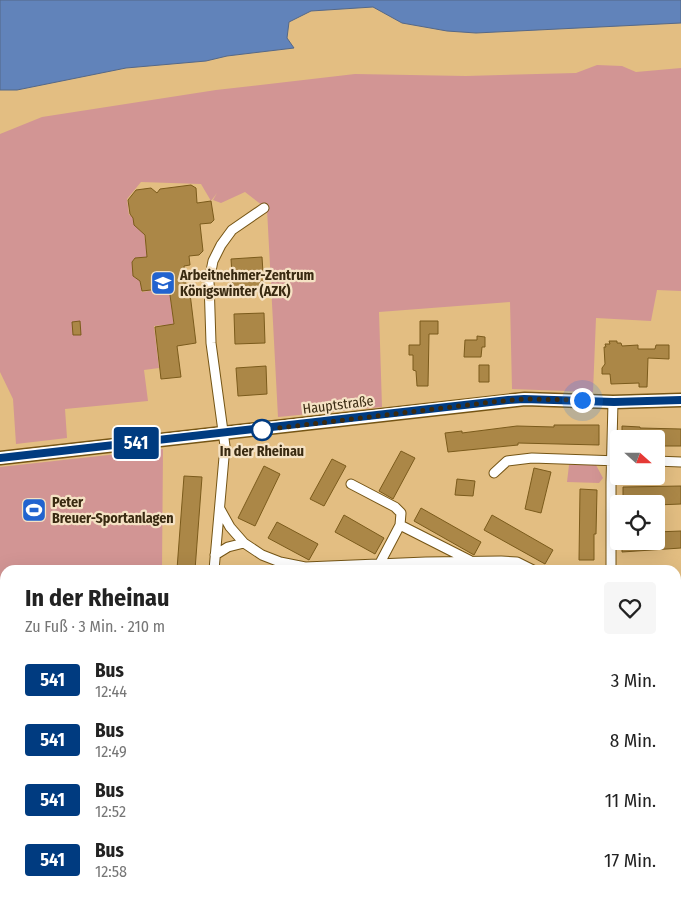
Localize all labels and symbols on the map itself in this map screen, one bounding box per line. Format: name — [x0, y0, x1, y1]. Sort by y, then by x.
place label: Arbeitnehmer-Zentrum Königswinter (AZK) — [179, 267, 314, 300]
school or university icon: Arbeitnehmer-Zentrum Königswinter (AZK) — [150, 270, 176, 296]
your location — [570, 388, 595, 413]
street label: Hauptstraße — [302, 392, 374, 418]
marker: In der Rheinau — [251, 419, 273, 441]
line badge: 541 — [107, 427, 165, 459]
north arrow — [610, 430, 665, 485]
place label: In der Rheinau — [220, 443, 304, 460]
place label: Peter Breuer-Sportanlagen — [52, 494, 174, 527]
sports icon: Peter Breuer-Sportanlagen — [21, 497, 47, 523]

